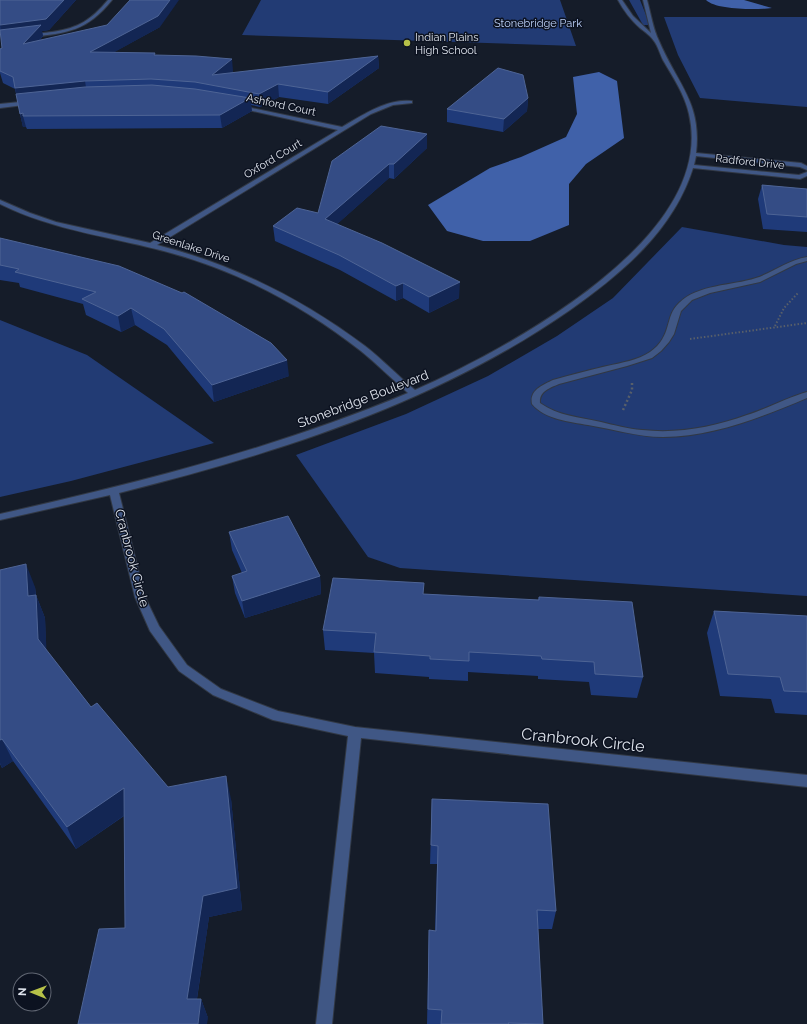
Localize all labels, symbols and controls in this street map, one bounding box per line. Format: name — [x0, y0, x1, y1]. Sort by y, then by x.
park label: Stonebridge Park — [494, 17, 582, 30]
place label: Indian Plains High School — [415, 31, 479, 57]
marker: Indian Plains High School — [402, 38, 412, 48]
street label: Ashford Court — [245, 91, 317, 119]
street label: Oxford Court — [242, 136, 305, 181]
street label: Radford Drive — [715, 152, 786, 172]
street label: Greenlake Drive — [151, 228, 232, 266]
street label: Stonebridge Boulevard — [295, 367, 431, 431]
street label: Cranbrook Circle — [112, 507, 152, 609]
street label: Cranbrook Circle — [520, 724, 646, 756]
north arrow — [12, 972, 52, 1012]
text: N — [16, 988, 29, 996]

